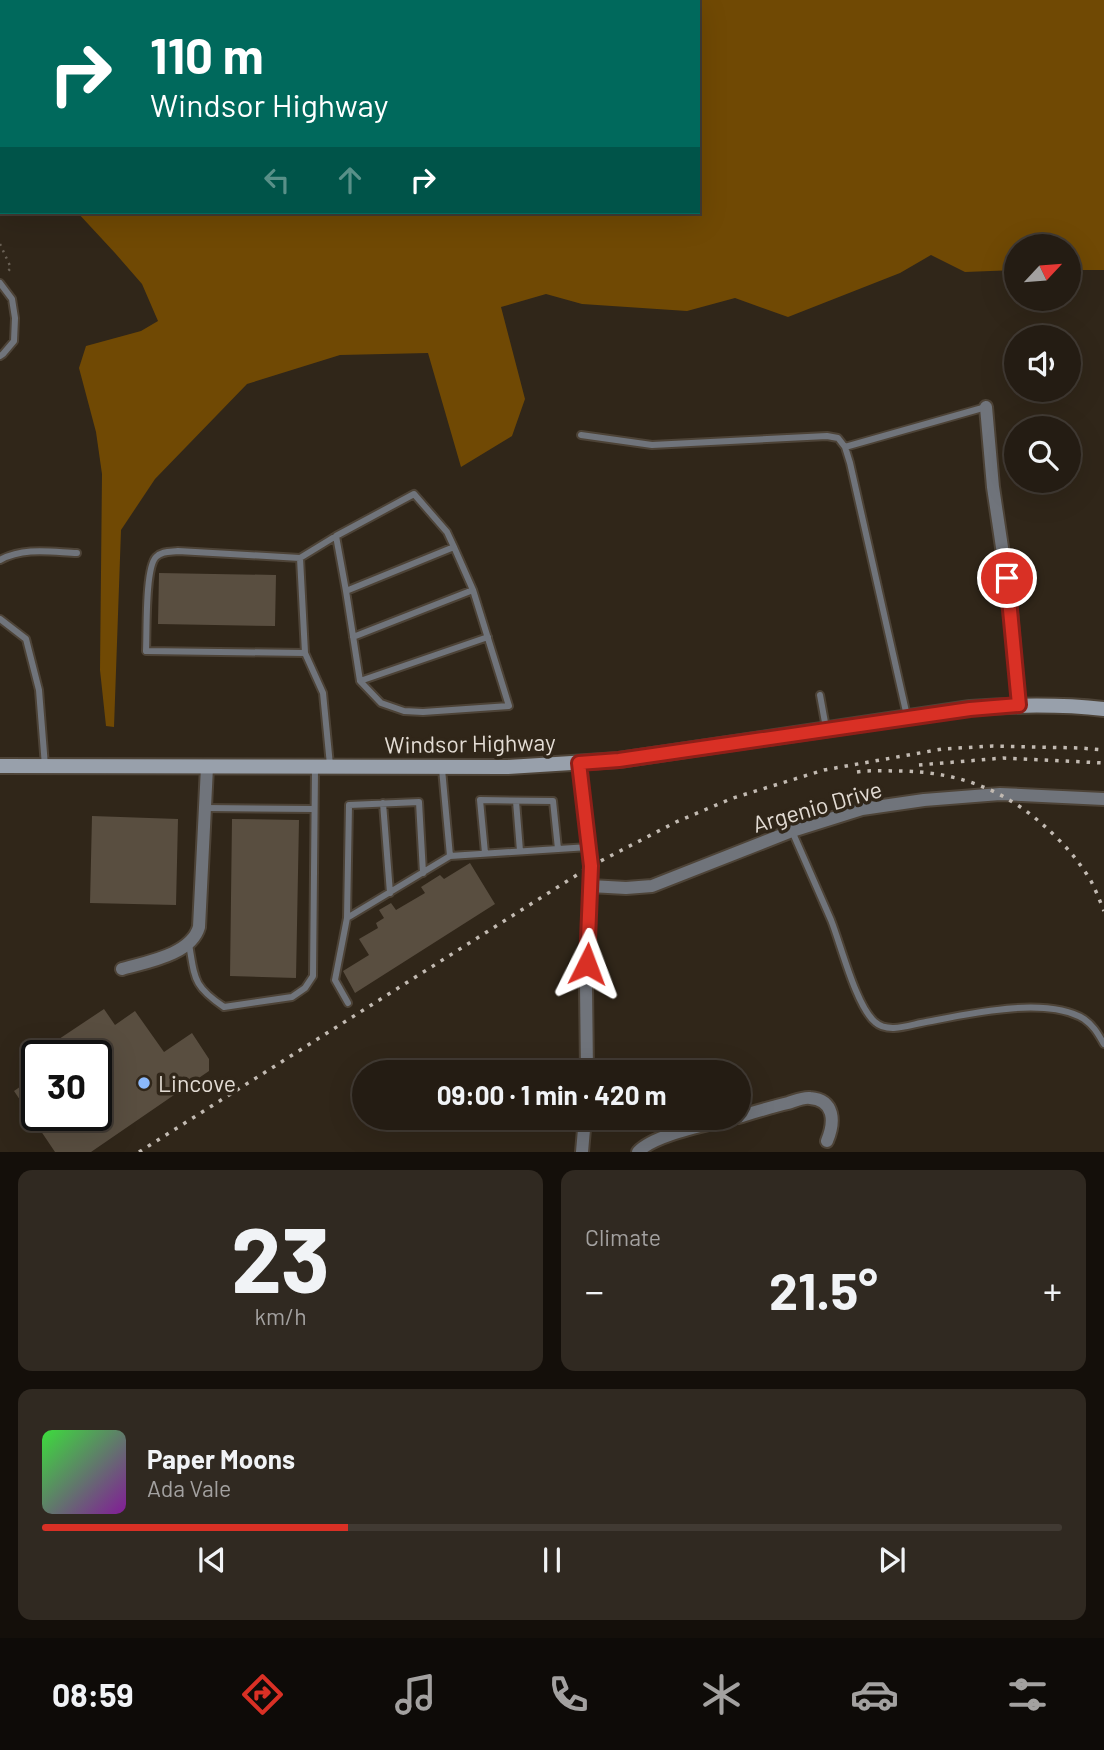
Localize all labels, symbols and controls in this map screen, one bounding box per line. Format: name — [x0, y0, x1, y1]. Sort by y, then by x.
text: 110 m — [150, 25, 264, 84]
icon: right — [35, 28, 126, 119]
text: Windsor Highway — [150, 85, 388, 123]
icon: left — [258, 161, 296, 199]
icon: ahead — [331, 161, 369, 199]
icon: right — [404, 161, 442, 199]
north arrow — [1004, 234, 1082, 312]
map controls — [1004, 234, 1081, 493]
button: sound — [1004, 325, 1081, 402]
button: search — [1004, 416, 1081, 493]
pin — [977, 548, 1037, 608]
icon: arrive — [988, 559, 1026, 597]
street label: Windsor Highway — [384, 727, 556, 758]
street label: Argenio Drive — [749, 774, 885, 838]
position arrow — [550, 927, 624, 1001]
speed limit sign: 30 — [21, 1040, 112, 1131]
place label: Lincove — [158, 1069, 236, 1097]
marker: Lincove — [136, 1075, 152, 1091]
text: 09:00 · 1 min · 420 m — [437, 1079, 666, 1110]
text: 23 — [231, 1202, 330, 1311]
text: Climate — [585, 1223, 661, 1251]
text: 21.5° — [769, 1258, 878, 1320]
text: − — [585, 1267, 604, 1313]
text: + — [1043, 1267, 1062, 1313]
text: km/h — [254, 1302, 307, 1330]
text: Paper Moons — [147, 1443, 295, 1474]
text: Ada Vale — [147, 1474, 231, 1502]
icon: previous — [193, 1541, 231, 1579]
icon: pause — [533, 1541, 571, 1579]
icon: next — [873, 1541, 911, 1579]
icon: directions — [238, 1670, 287, 1719]
icon: music — [391, 1670, 440, 1719]
icon: phone — [544, 1670, 593, 1719]
icon: climate — [697, 1670, 746, 1719]
icon: car — [850, 1670, 899, 1719]
icon: filters — [1003, 1670, 1052, 1719]
text: 08:59 — [52, 1675, 133, 1713]

